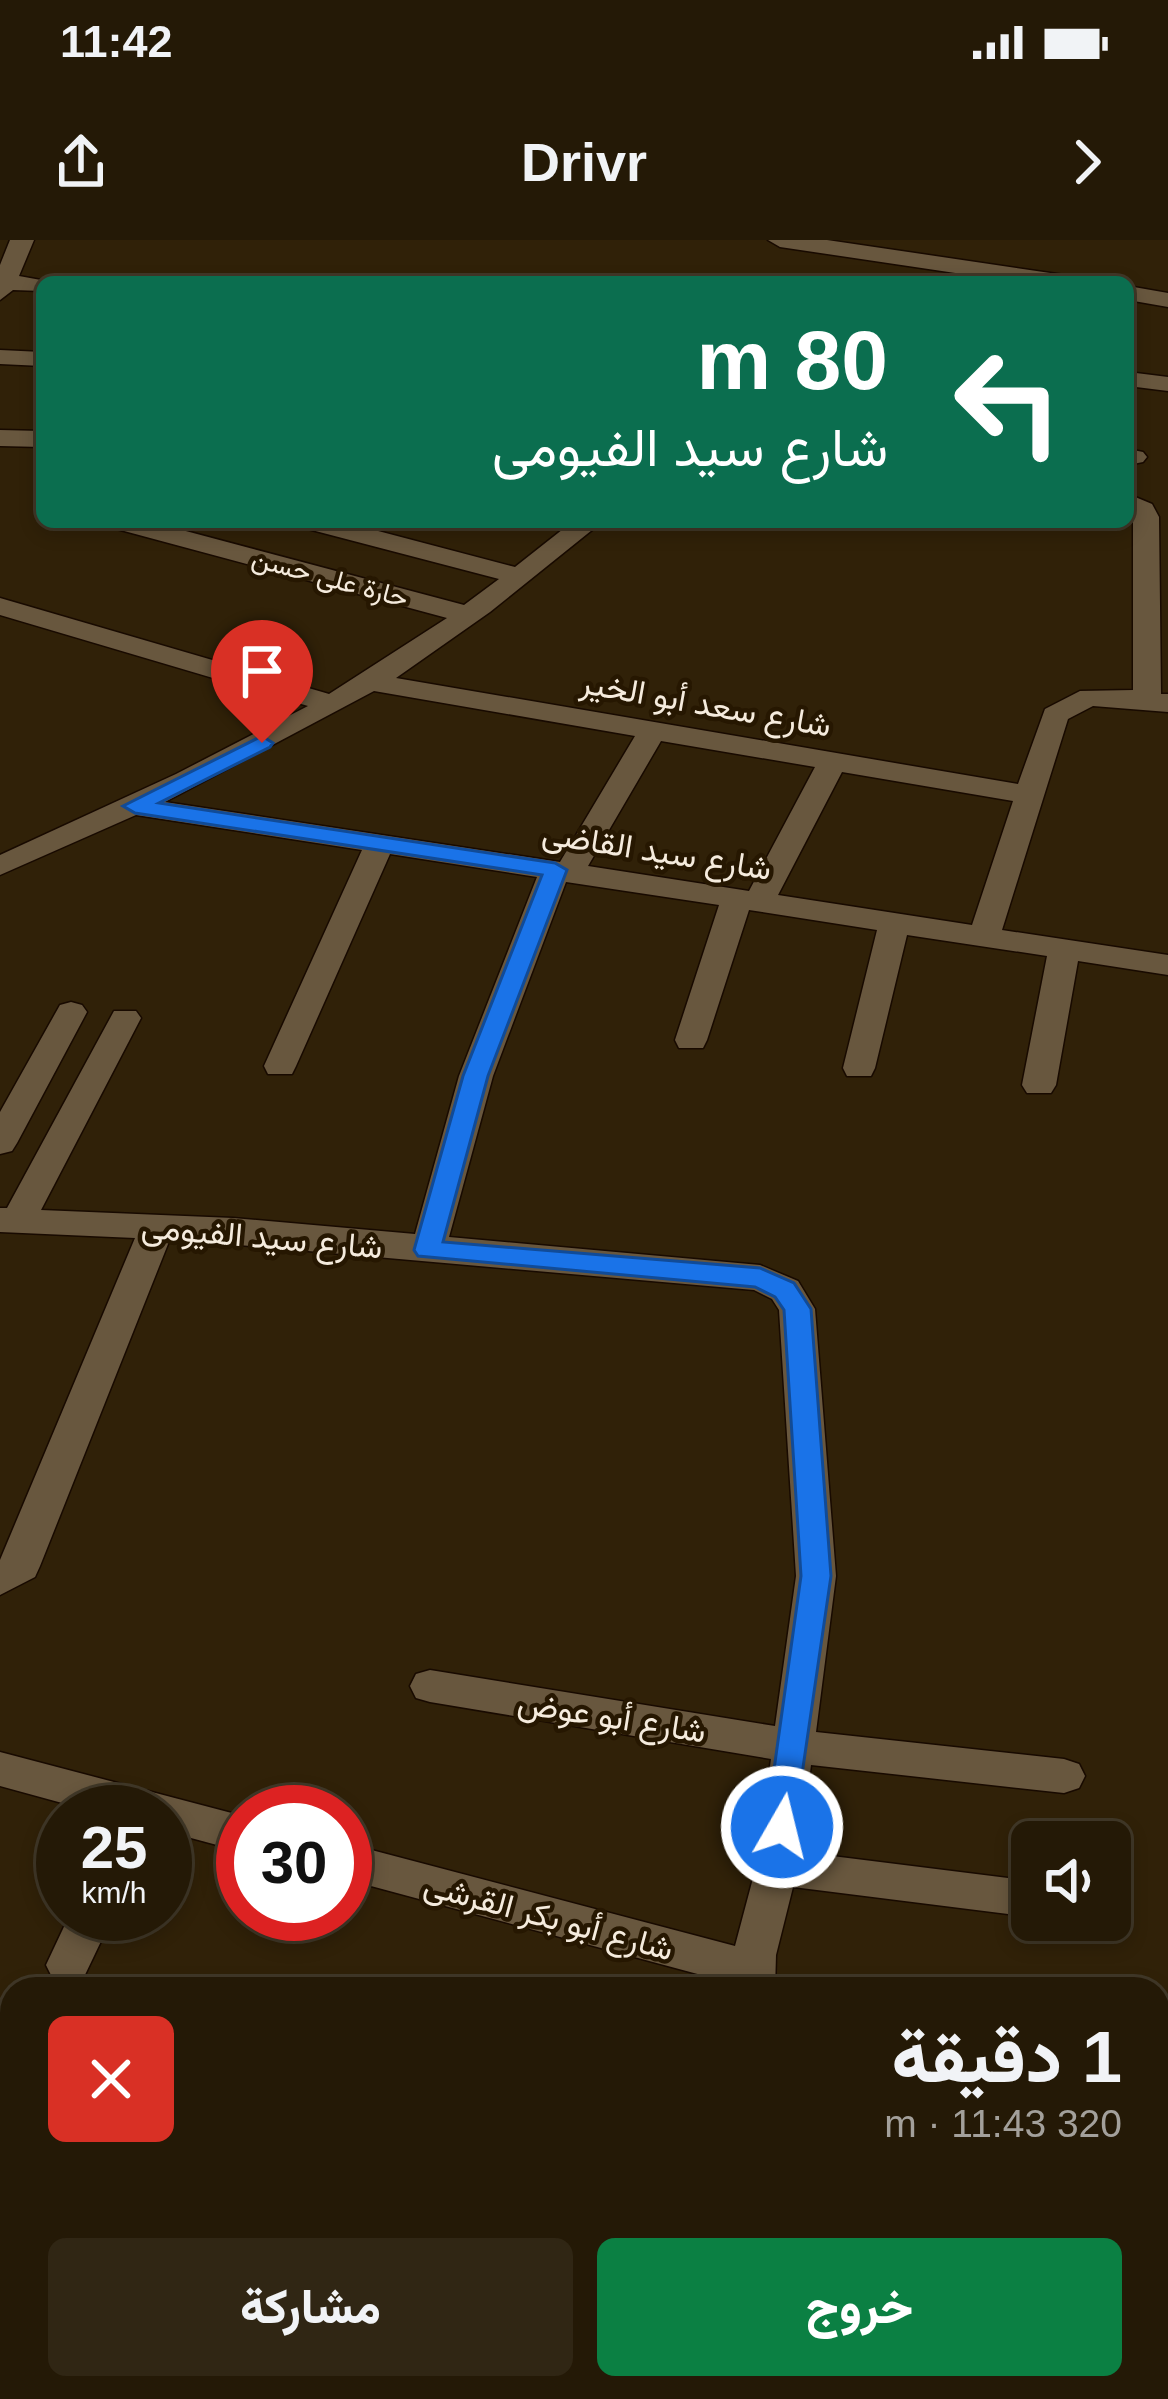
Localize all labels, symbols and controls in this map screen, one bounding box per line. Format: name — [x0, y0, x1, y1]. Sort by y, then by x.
text: 11:42 — [60, 16, 173, 67]
icon: share — [48, 129, 114, 195]
icon: forward — [1054, 129, 1120, 195]
text: Drivr — [521, 132, 647, 192]
text: 80 m — [697, 313, 888, 407]
icon: left — [930, 324, 1086, 480]
text: شارع سيد الفيومى — [492, 417, 888, 477]
street label: حارة على حسن — [248, 543, 411, 615]
pin — [211, 620, 313, 743]
icon: arrive — [229, 638, 295, 704]
street label: شارع سعد أبو الخير — [576, 663, 834, 748]
street label: شارع سيد القاضى — [539, 814, 774, 891]
street label: شارع سيد الفيومى — [139, 1208, 384, 1269]
street label: شارع أبو عوض — [515, 1683, 709, 1754]
position arrow — [719, 1764, 845, 1890]
speed limit sign: 30 — [216, 1785, 372, 1941]
text: 25 — [81, 1814, 147, 1881]
map controls — [1011, 1821, 1131, 1941]
button: sound — [1011, 1821, 1131, 1941]
street label: شارع أبو بكر القرشى — [419, 1865, 678, 1971]
text: km/h — [81, 1876, 147, 1909]
button: close — [48, 2016, 174, 2142]
text: 1 دقيقة — [891, 2017, 1122, 2097]
text: 320 m · 11:43 — [884, 2102, 1122, 2145]
button: مشاركة — [48, 2238, 573, 2376]
button: خروج — [597, 2238, 1122, 2376]

